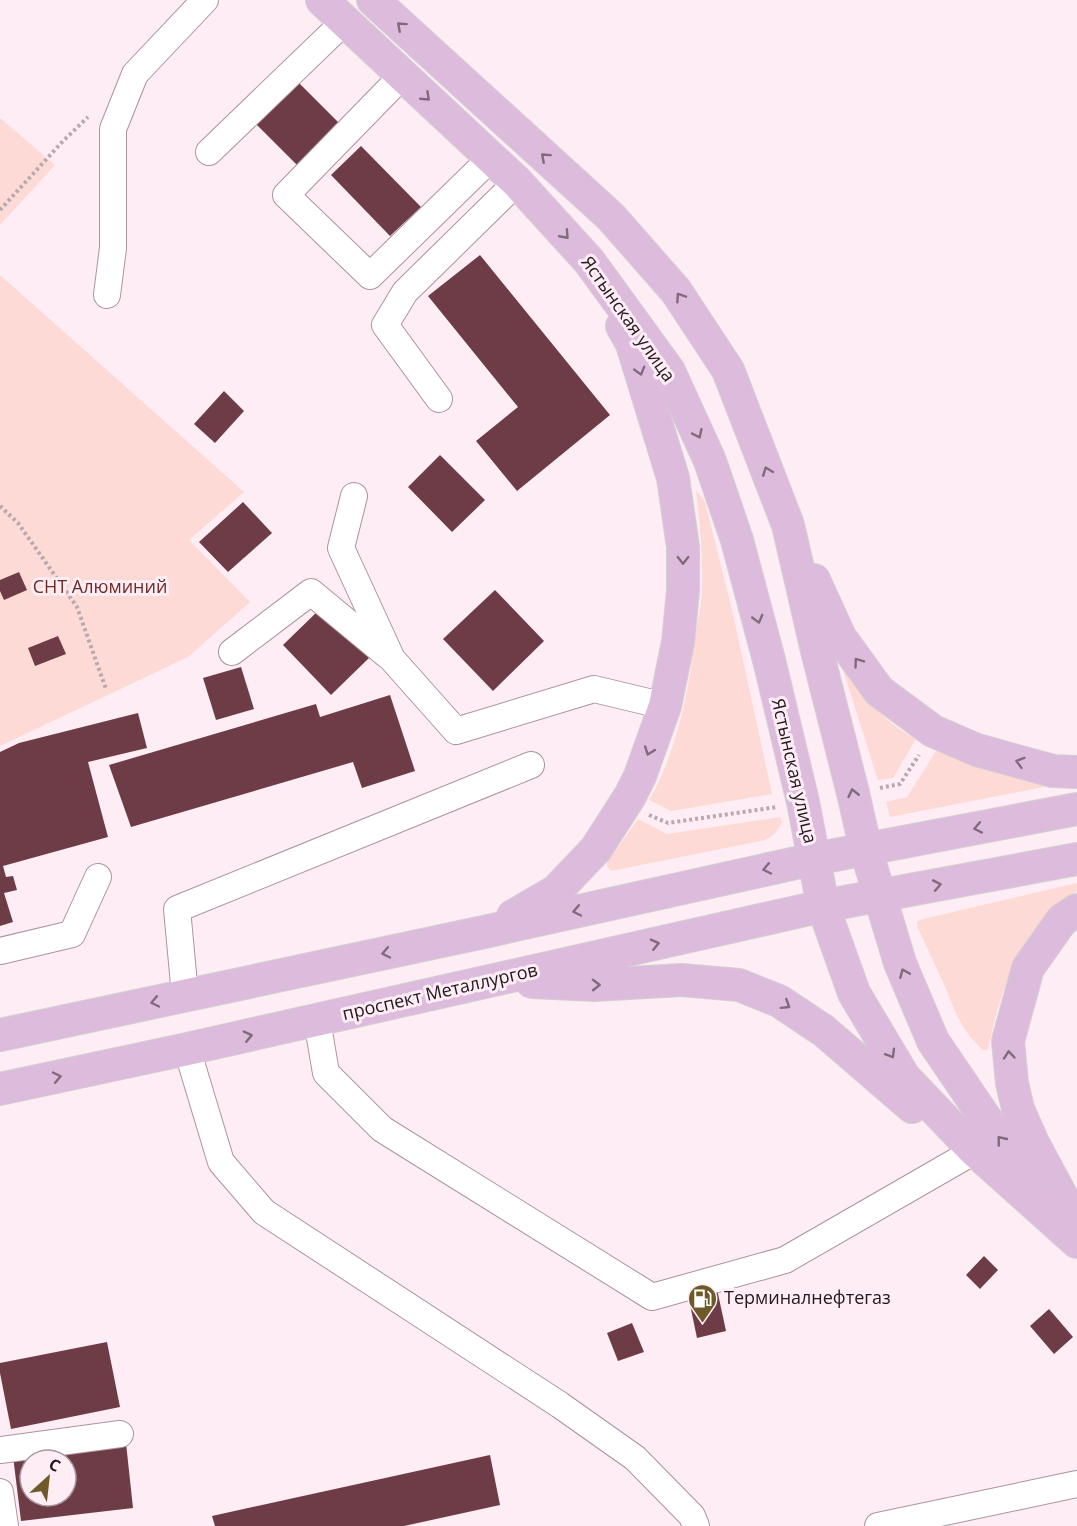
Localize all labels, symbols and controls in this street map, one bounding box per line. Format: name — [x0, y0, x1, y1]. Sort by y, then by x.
one-way arrow — [397, 22, 408, 33]
one-way arrow — [420, 90, 430, 101]
one-way arrow — [541, 153, 552, 164]
one-way arrow — [558, 228, 569, 238]
street label: Ястынская улица — [576, 251, 681, 386]
one-way arrow — [676, 293, 687, 304]
one-way arrow — [633, 365, 645, 376]
one-way arrow — [691, 428, 703, 439]
one-way arrow — [762, 466, 774, 477]
one-way arrow — [677, 556, 689, 565]
park label: СНТ Алюминий — [33, 574, 167, 598]
one-way arrow — [751, 614, 763, 624]
one-way arrow — [854, 658, 865, 669]
street label: Ястынская улица — [767, 696, 823, 846]
one-way arrow — [644, 745, 657, 756]
one-way arrow — [1015, 757, 1026, 769]
one-way arrow — [848, 788, 861, 798]
one-way arrow — [974, 821, 984, 834]
one-way arrow — [763, 862, 773, 875]
one-way arrow — [932, 879, 942, 892]
one-way arrow — [572, 904, 582, 917]
one-way arrow — [650, 938, 660, 951]
one-way arrow — [382, 946, 392, 959]
street label: проспект Металлургов — [340, 957, 540, 1025]
one-way arrow — [899, 968, 911, 979]
one-way arrow — [591, 979, 600, 991]
one-way arrow — [150, 995, 160, 1008]
one-way arrow — [780, 998, 790, 1010]
one-way arrow — [242, 1030, 252, 1043]
one-way arrow — [883, 1048, 895, 1058]
one-way arrow — [1003, 1051, 1016, 1060]
one-way arrow — [52, 1071, 62, 1084]
one-way arrow — [998, 1136, 1009, 1147]
fuel station icon: Терминалнефтегаз — [687, 1282, 719, 1324]
place label: Терминалнефтегаз — [724, 1285, 891, 1309]
north arrow — [18, 1448, 78, 1508]
text: С — [45, 1453, 64, 1477]

